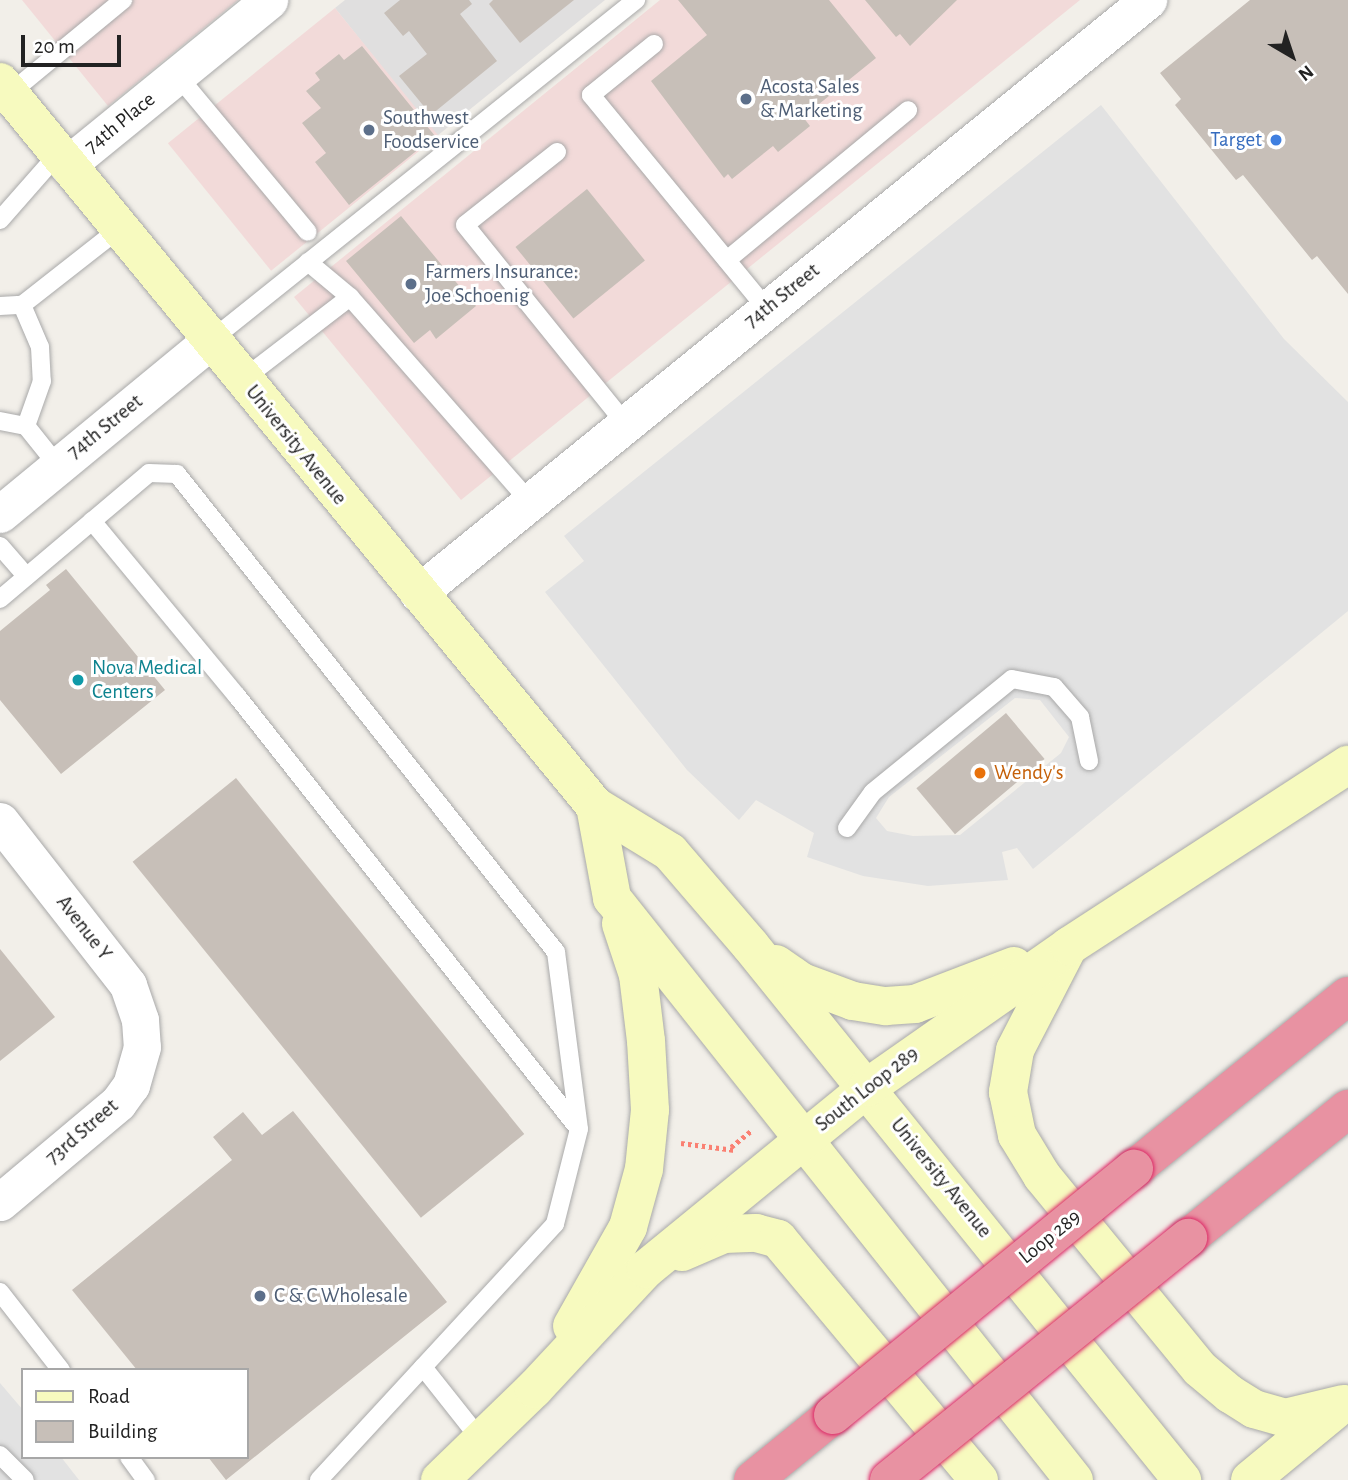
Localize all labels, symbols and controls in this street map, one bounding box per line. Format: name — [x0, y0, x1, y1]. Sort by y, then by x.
scale bar — [24, 21, 124, 65]
north arrow — [1257, 21, 1327, 91]
text: 20 m — [34, 36, 75, 57]
text: N — [1294, 61, 1317, 84]
place label: Acosta Sales & Marketing — [760, 74, 862, 124]
street label: 74th Place — [80, 87, 160, 159]
marker: Acosta Sales & Marketing — [738, 91, 754, 107]
place label: Southwest Foodservice — [383, 105, 479, 155]
marker: Southwest Foodservice — [361, 122, 377, 138]
place label: Target — [1210, 127, 1262, 153]
marker: Target — [1268, 132, 1284, 148]
street label: 74th Street — [739, 258, 825, 334]
place label: Farmers Insurance: Joe Schoenig — [425, 259, 578, 309]
marker: Farmers Insurance: Joe Schoenig — [403, 276, 419, 292]
street label: University Avenue — [240, 380, 352, 510]
street label: 74th Street — [62, 389, 148, 465]
place label: Nova Medical Centers — [92, 655, 202, 705]
marker: Nova Medical Centers — [70, 672, 86, 688]
place label: Wendy's — [994, 760, 1063, 786]
marker: Wendy's — [972, 765, 988, 781]
street label: Avenue Y — [51, 890, 117, 966]
street label: South Loop 289 — [810, 1041, 924, 1137]
street label: 73rd Street — [41, 1094, 123, 1170]
street label: University Avenue — [885, 1113, 997, 1243]
street label: Loop 289 — [1014, 1204, 1086, 1270]
place label: C & C Wholesale — [274, 1283, 408, 1309]
marker: C & C Wholesale — [252, 1288, 268, 1304]
legend — [21, 1368, 248, 1459]
text: Road — [88, 1386, 130, 1407]
text: Building — [88, 1421, 157, 1442]

